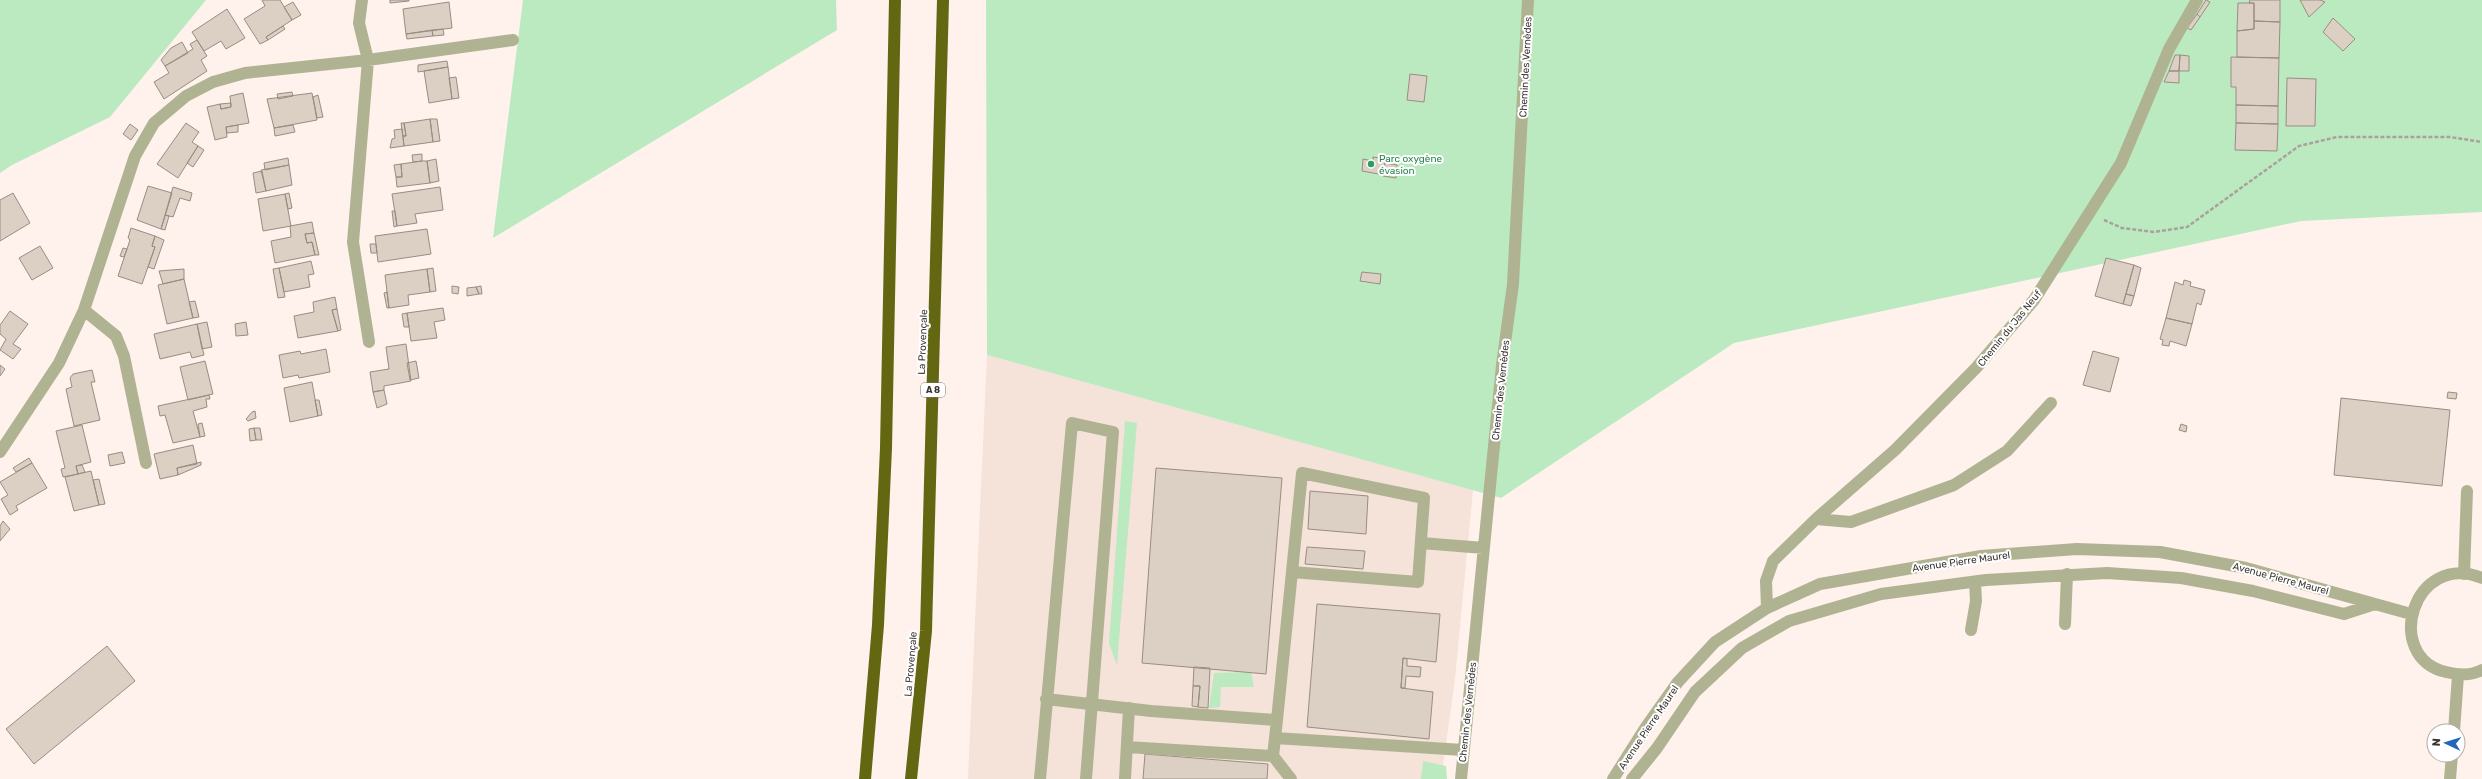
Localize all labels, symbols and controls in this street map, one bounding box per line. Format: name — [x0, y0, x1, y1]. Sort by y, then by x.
street label: Chemin des Vernèdes — [1517, 16, 1535, 118]
place label: Parc oxygène évasion — [1379, 153, 1442, 177]
marker: Parc oxygène évasion — [1366, 159, 1376, 169]
street label: Chemin du Jas Neuf — [1975, 288, 2044, 369]
street label: La Provençale — [916, 309, 930, 375]
street label: Chemin des Vernèdes — [1490, 339, 1512, 441]
road number: A 8 — [921, 383, 945, 397]
street label: Avenue Pierre Maurel — [1911, 549, 2011, 575]
street label: Avenue Pierre Maurel — [2232, 560, 2330, 598]
street label: La Provençale — [902, 631, 920, 697]
street label: Chemin des Vernèdes — [1457, 661, 1479, 763]
street label: Avenue Pierre Maurel — [1616, 683, 1681, 772]
north arrow — [2426, 723, 2466, 763]
text: N — [2430, 738, 2443, 747]

